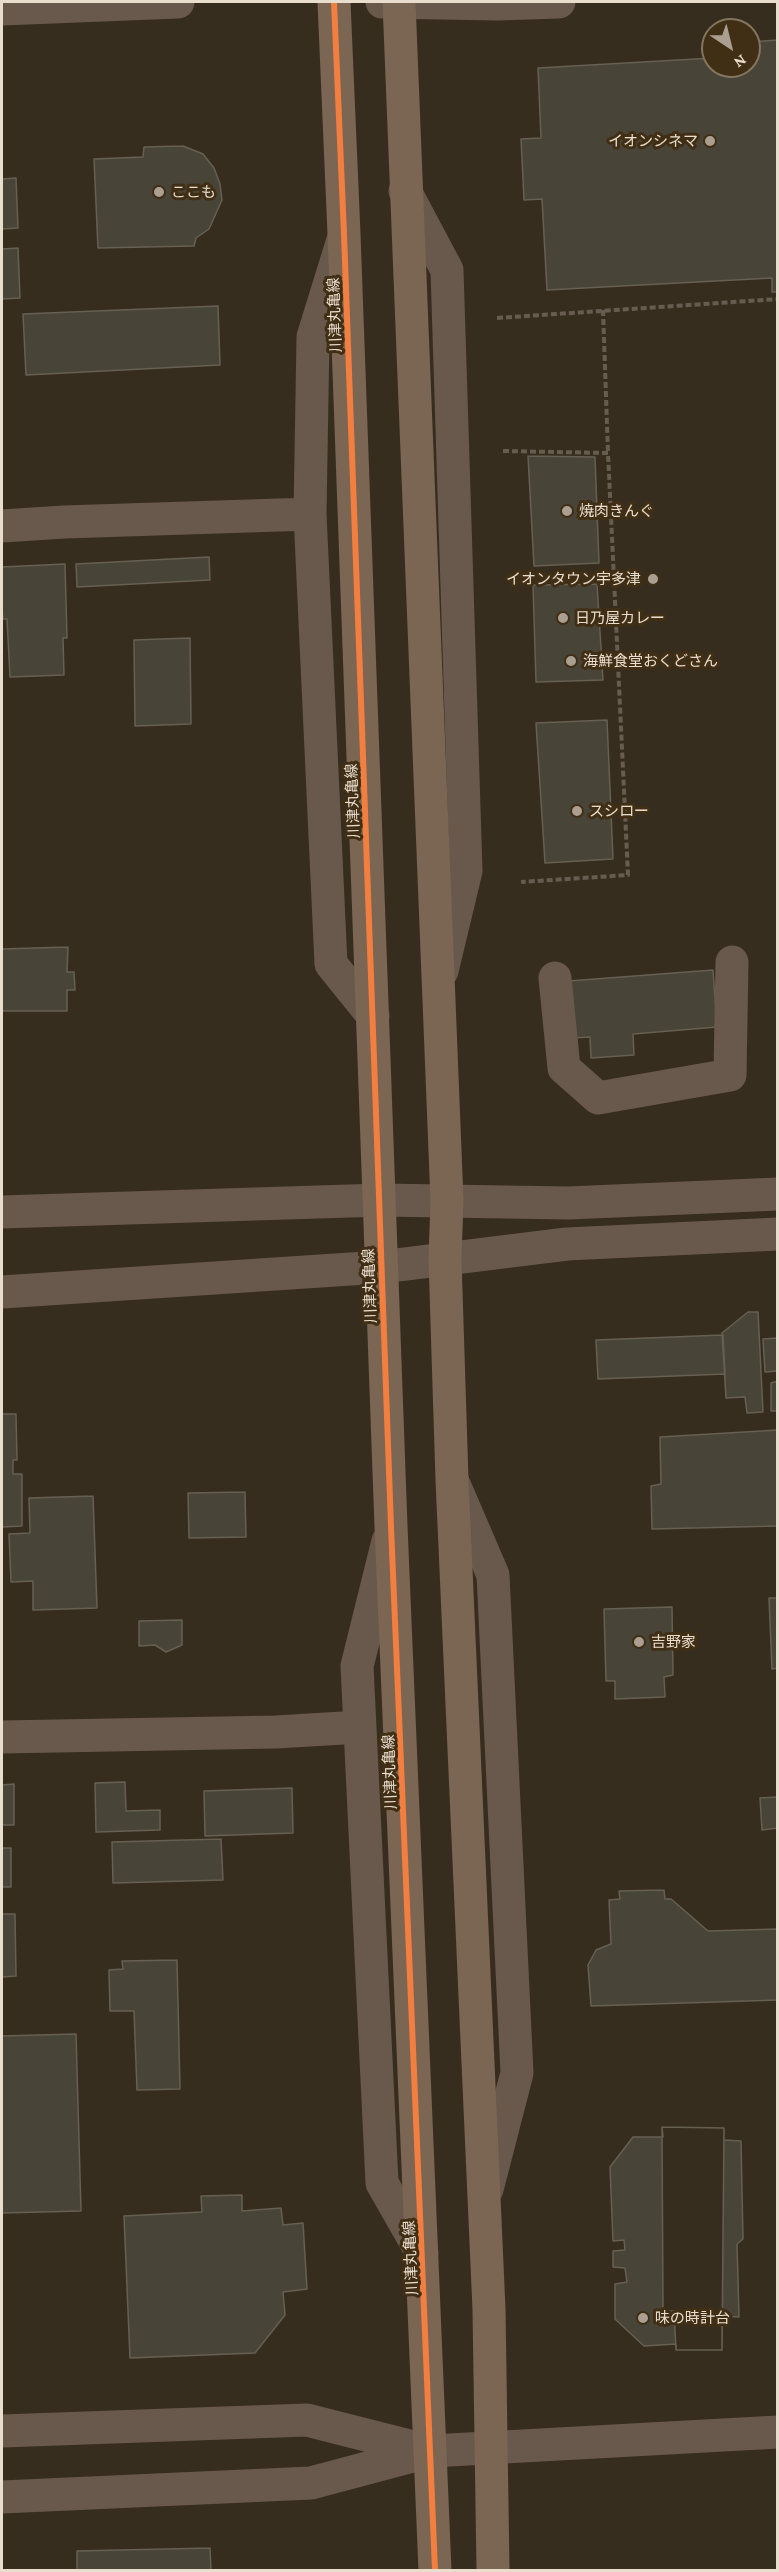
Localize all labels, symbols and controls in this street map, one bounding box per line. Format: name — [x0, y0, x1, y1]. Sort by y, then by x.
north arrow — [701, 18, 761, 78]
text: N — [731, 51, 750, 72]
place label: イオンシネマ — [608, 132, 698, 150]
marker: イオンシネマ — [703, 134, 717, 148]
place label: ここも — [171, 183, 216, 201]
marker: ここも — [152, 185, 166, 199]
street label: 川津丸亀線 — [325, 277, 345, 353]
place label: 焼肉きんぐ — [579, 502, 654, 520]
marker: 焼肉きんぐ — [560, 504, 574, 518]
place label: イオンタウン宇多津 — [506, 570, 641, 588]
marker: イオンタウン宇多津 — [646, 572, 660, 586]
place label: 日乃屋カレー — [575, 609, 665, 627]
marker: 日乃屋カレー — [556, 611, 570, 625]
place label: 海鮮食堂おくどさん — [583, 652, 718, 670]
marker: 海鮮食堂おくどさん — [564, 654, 578, 668]
street label: 川津丸亀線 — [343, 763, 363, 839]
place label: スシロー — [589, 802, 649, 820]
marker: スシロー — [570, 804, 584, 818]
street label: 川津丸亀線 — [360, 1248, 380, 1324]
place label: 吉野家 — [651, 1633, 696, 1651]
marker: 吉野家 — [632, 1635, 646, 1649]
street label: 川津丸亀線 — [380, 1734, 400, 1810]
street label: 川津丸亀線 — [400, 2220, 422, 2296]
place label: 味の時計台 — [655, 2309, 730, 2327]
marker: 味の時計台 — [636, 2311, 650, 2325]

